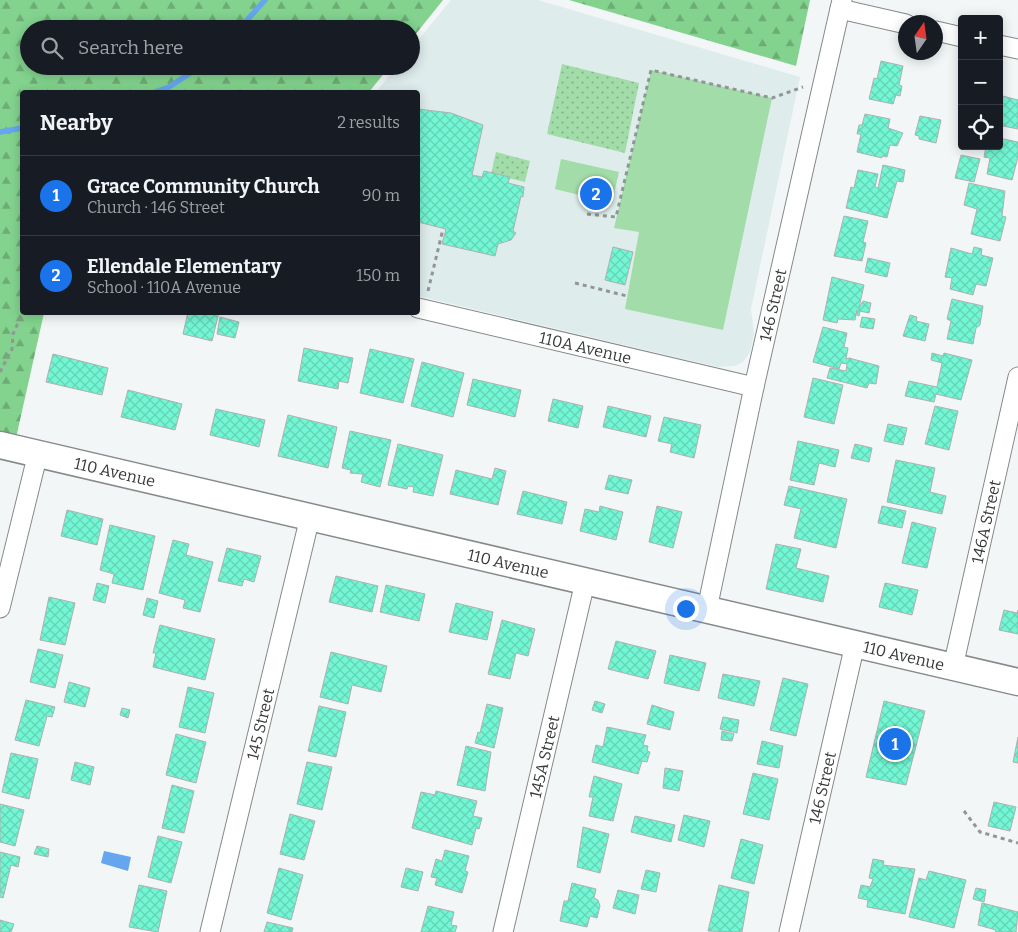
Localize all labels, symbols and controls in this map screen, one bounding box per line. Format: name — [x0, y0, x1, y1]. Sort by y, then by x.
north arrow — [898, 15, 943, 60]
map controls — [958, 15, 1003, 150]
button: + — [958, 15, 1003, 60]
search box — [20, 20, 420, 75]
icon: search — [38, 34, 66, 62]
text: Search here — [78, 36, 183, 59]
button: − — [958, 60, 1003, 105]
button: locate — [958, 105, 1003, 150]
text: Nearby — [40, 110, 113, 136]
text: 2 results — [337, 113, 400, 132]
text: Grace Community Church — [87, 175, 319, 198]
pin: 2 — [580, 175, 612, 213]
text: 1 — [53, 186, 59, 205]
text: 90 m — [362, 186, 400, 205]
text: Church · 146 Street — [87, 198, 225, 217]
text: Ellendale Elementary — [87, 255, 281, 278]
text: 2 — [51, 266, 61, 285]
text: 150 m — [356, 266, 400, 285]
street label: 146 Street — [755, 267, 790, 343]
text: School · 110A Avenue — [87, 278, 241, 297]
street label: 110A Avenue — [537, 327, 633, 367]
street label: 110 Avenue — [72, 453, 157, 490]
street label: 146A Street — [967, 478, 1004, 565]
street label: 110 Avenue — [466, 545, 551, 582]
your location — [673, 596, 699, 622]
street label: 110 Avenue — [861, 637, 946, 674]
street label: 145 Street — [242, 686, 278, 762]
street label: 145A Street — [525, 713, 563, 800]
pin: 1 — [879, 725, 911, 763]
street label: 146 Street — [805, 750, 840, 826]

